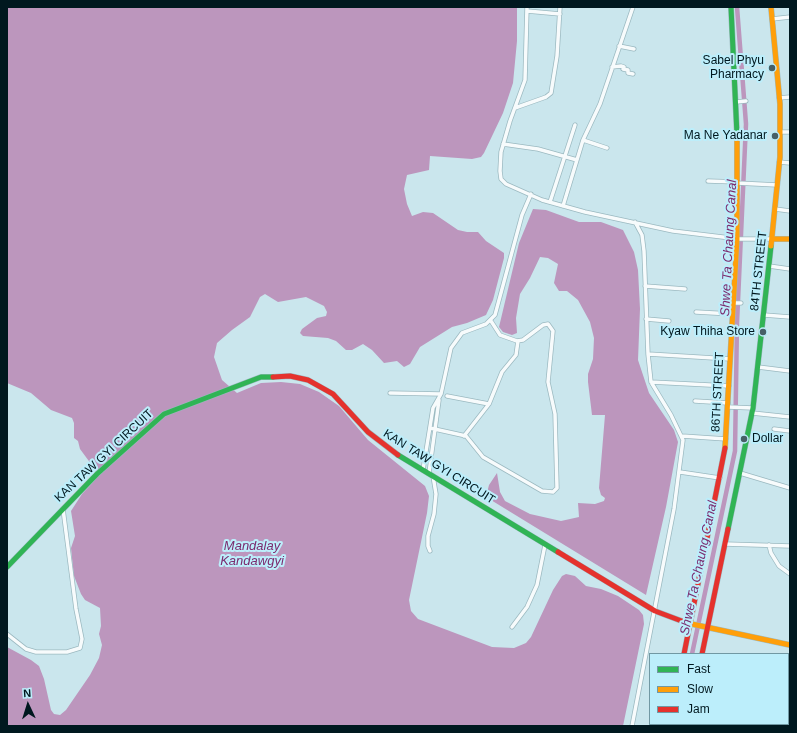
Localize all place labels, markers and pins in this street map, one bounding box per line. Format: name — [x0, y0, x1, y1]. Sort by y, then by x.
place label: Sabel Phyu Pharmacy — [703, 54, 764, 82]
marker: Sabel Phyu Pharmacy — [767, 63, 777, 73]
place label: Ma Ne Yadanar — [684, 129, 767, 143]
marker: Ma Ne Yadanar — [770, 131, 780, 141]
place label: Kyaw Thiha Store — [660, 325, 755, 339]
marker: Kyaw Thiha Store — [758, 327, 768, 337]
place label: Dollar — [752, 432, 783, 446]
marker: Dollar — [739, 434, 749, 444]

